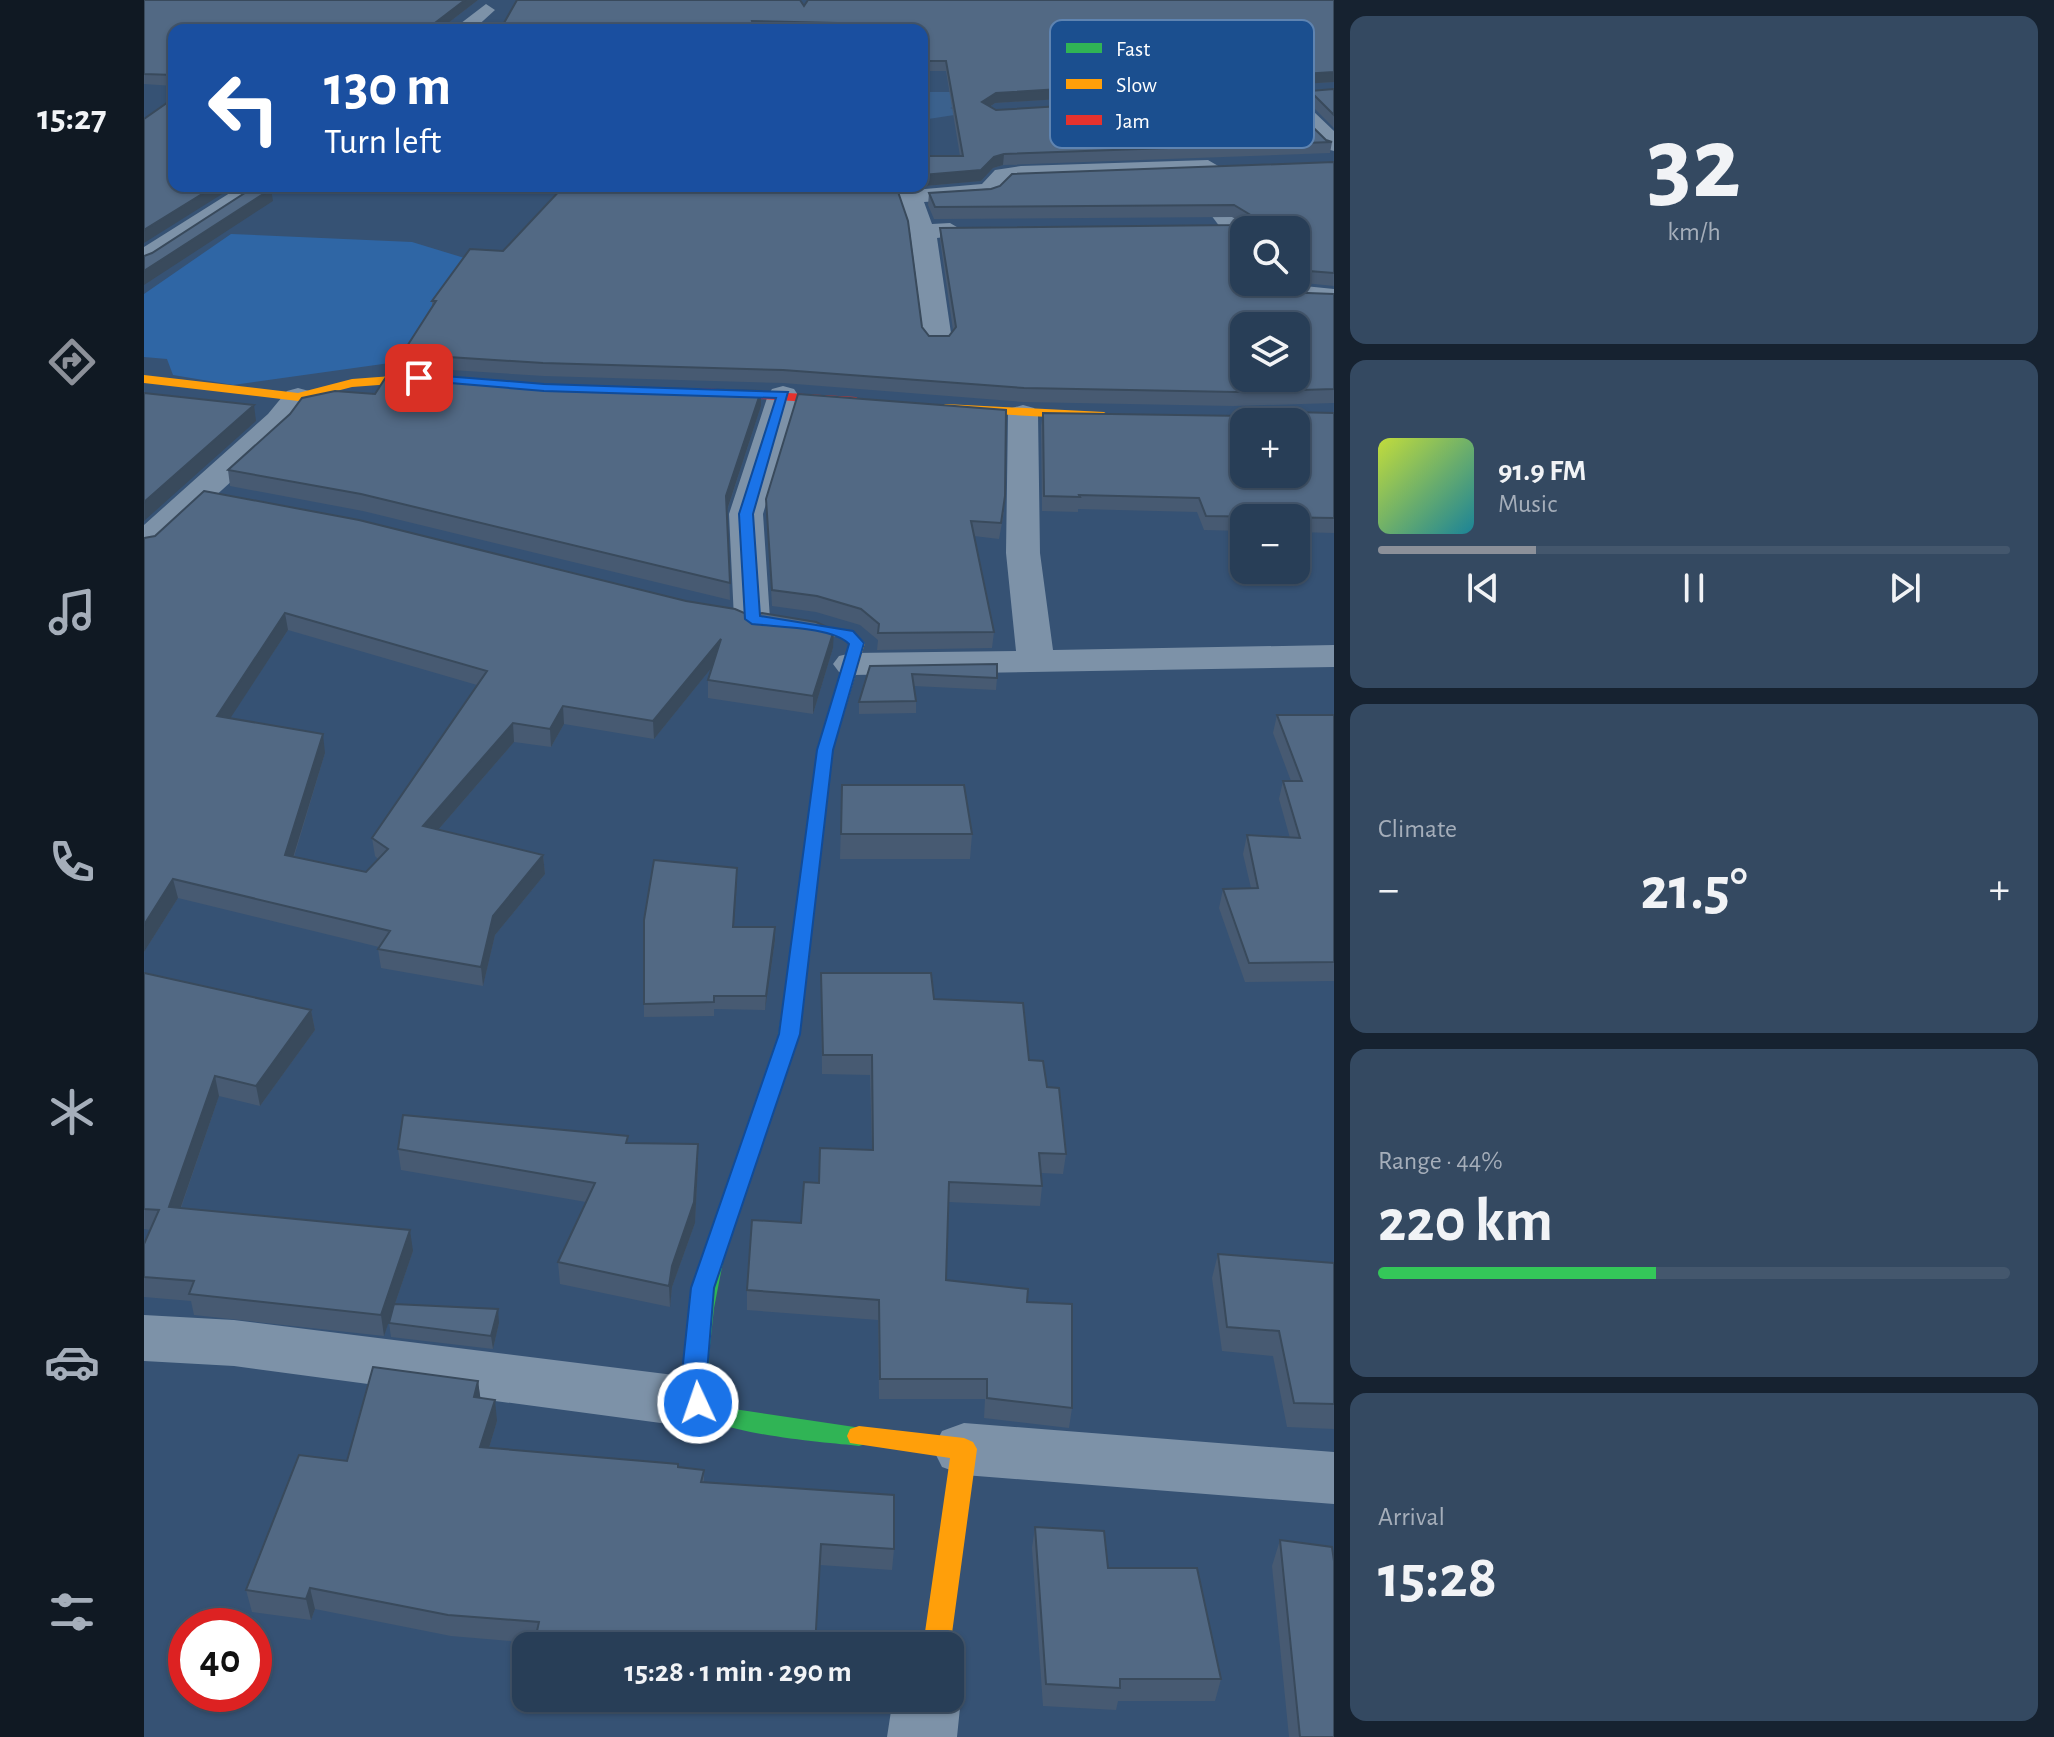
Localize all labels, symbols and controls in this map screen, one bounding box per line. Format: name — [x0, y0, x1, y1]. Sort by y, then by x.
legend — [1050, 20, 1314, 148]
text: Fast — [1116, 38, 1150, 60]
icon: left — [192, 56, 296, 160]
text: 130 m — [324, 59, 451, 115]
text: Slow — [1116, 74, 1157, 96]
text: 15:27 — [37, 100, 107, 136]
text: Jam — [1116, 110, 1150, 132]
text: 32 — [1647, 113, 1741, 217]
text: Turn left — [324, 124, 441, 160]
map controls — [1230, 216, 1310, 584]
button: search — [1230, 216, 1310, 296]
text: km/h — [1667, 219, 1721, 245]
button: layers — [1230, 312, 1310, 392]
icon: directions — [44, 334, 100, 390]
pin — [385, 344, 453, 412]
icon: arrive — [397, 356, 441, 400]
button: + — [1230, 408, 1310, 488]
text: 91.9 FM — [1498, 456, 1586, 486]
text: Music — [1498, 491, 1557, 517]
button: − — [1230, 504, 1310, 584]
icon: previous — [1461, 566, 1505, 610]
icon: pause — [1672, 566, 1716, 610]
icon: next — [1883, 566, 1927, 610]
icon: music — [44, 584, 100, 640]
text: Climate — [1378, 816, 1457, 842]
icon: phone — [44, 834, 100, 890]
text: 21.5° — [1640, 860, 1748, 920]
text: − — [1378, 868, 1399, 912]
text: + — [1989, 868, 2010, 912]
icon: climate — [44, 1084, 100, 1140]
text: Range · 44% — [1378, 1148, 1503, 1174]
text: 220 km — [1378, 1192, 1553, 1252]
icon: car — [44, 1334, 100, 1390]
position arrow — [656, 1361, 740, 1445]
text: Arrival — [1378, 1504, 1445, 1530]
text: 15:28 — [1378, 1548, 1497, 1608]
icon: filters — [44, 1584, 100, 1640]
speed limit sign: 40 — [168, 1608, 272, 1712]
text: 15:28 · 1 min · 290 m — [624, 1657, 852, 1687]

